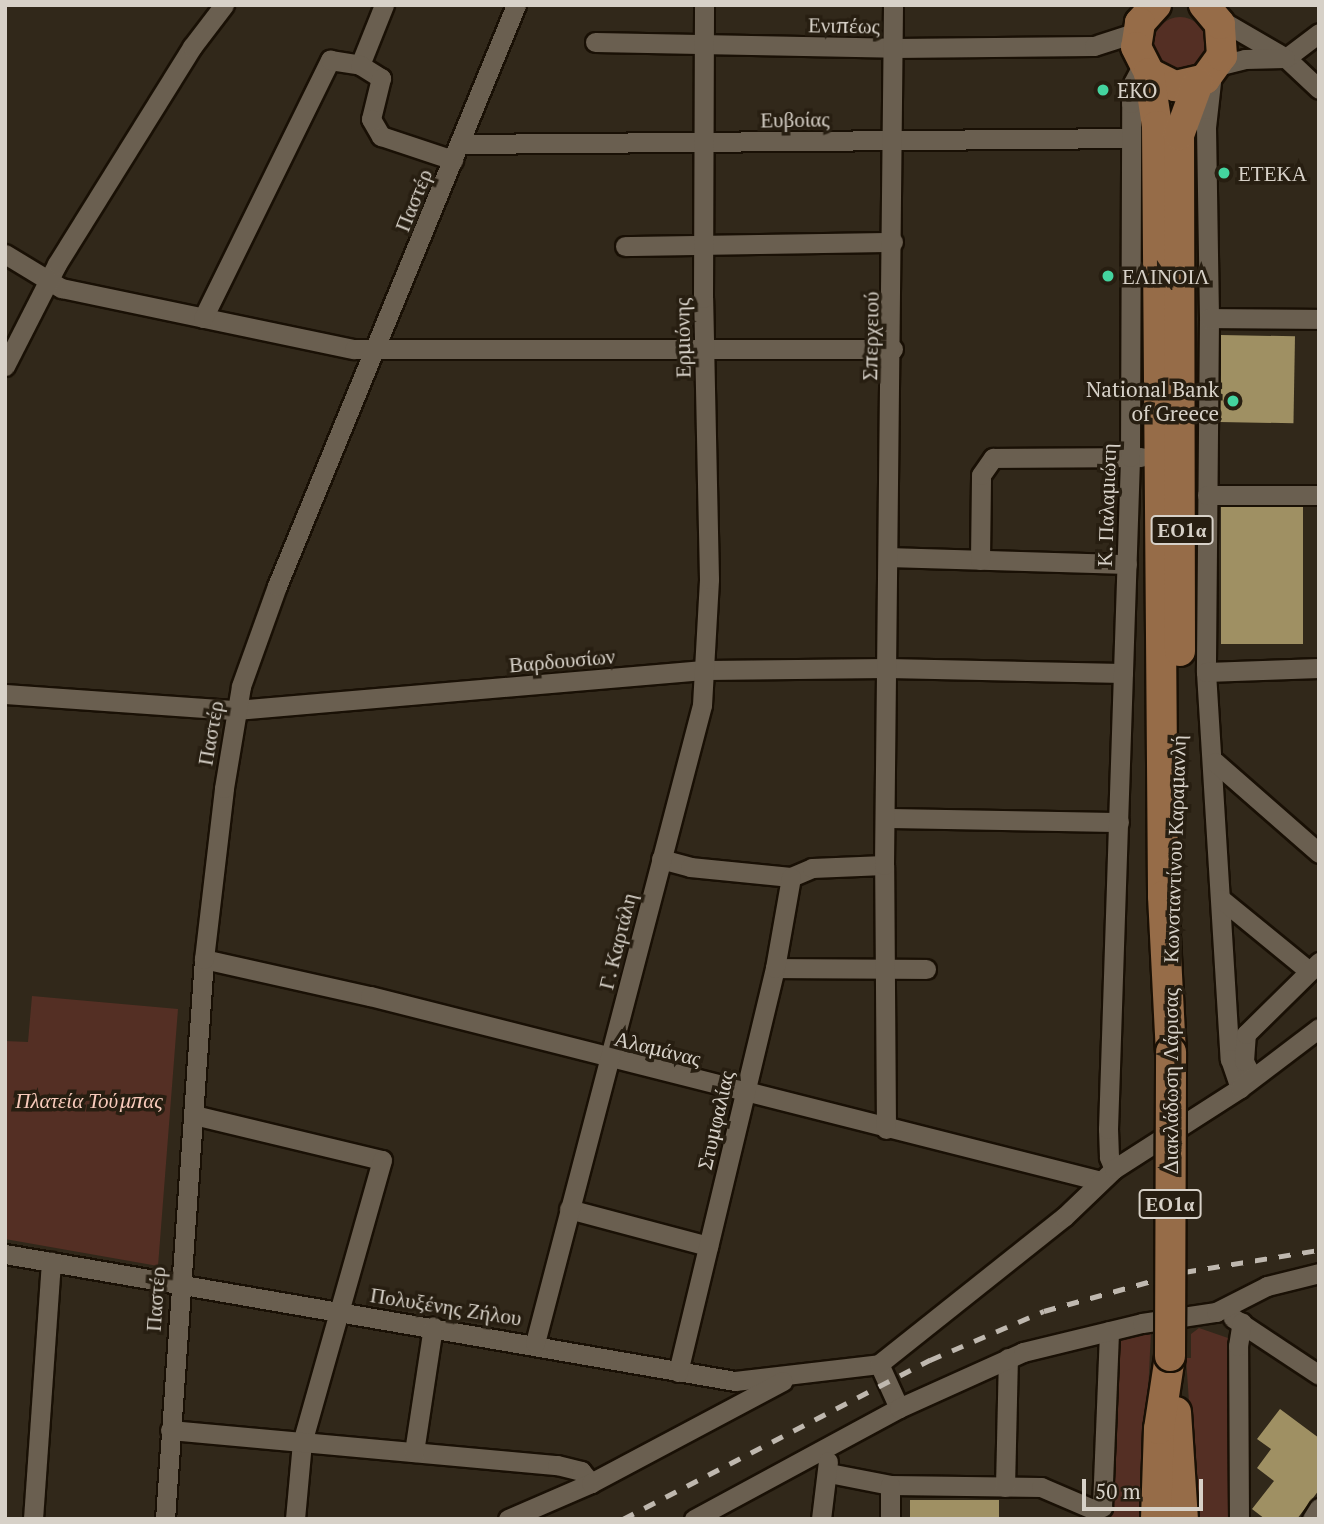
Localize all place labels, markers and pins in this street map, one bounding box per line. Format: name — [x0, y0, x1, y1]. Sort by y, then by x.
place label: EKO — [1117, 77, 1158, 103]
marker: EKO — [1095, 82, 1111, 98]
place label: ΕΤΕΚΑ — [1238, 160, 1307, 186]
marker: ΕΤΕΚΑ — [1216, 165, 1232, 181]
place label: ΕΛΙΝΟΙΛ — [1122, 263, 1210, 289]
marker: ΕΛΙΝΟΙΛ — [1100, 268, 1116, 284]
place label: National Bank of Greece — [1086, 376, 1219, 426]
marker: National Bank of Greece — [1225, 393, 1241, 409]

